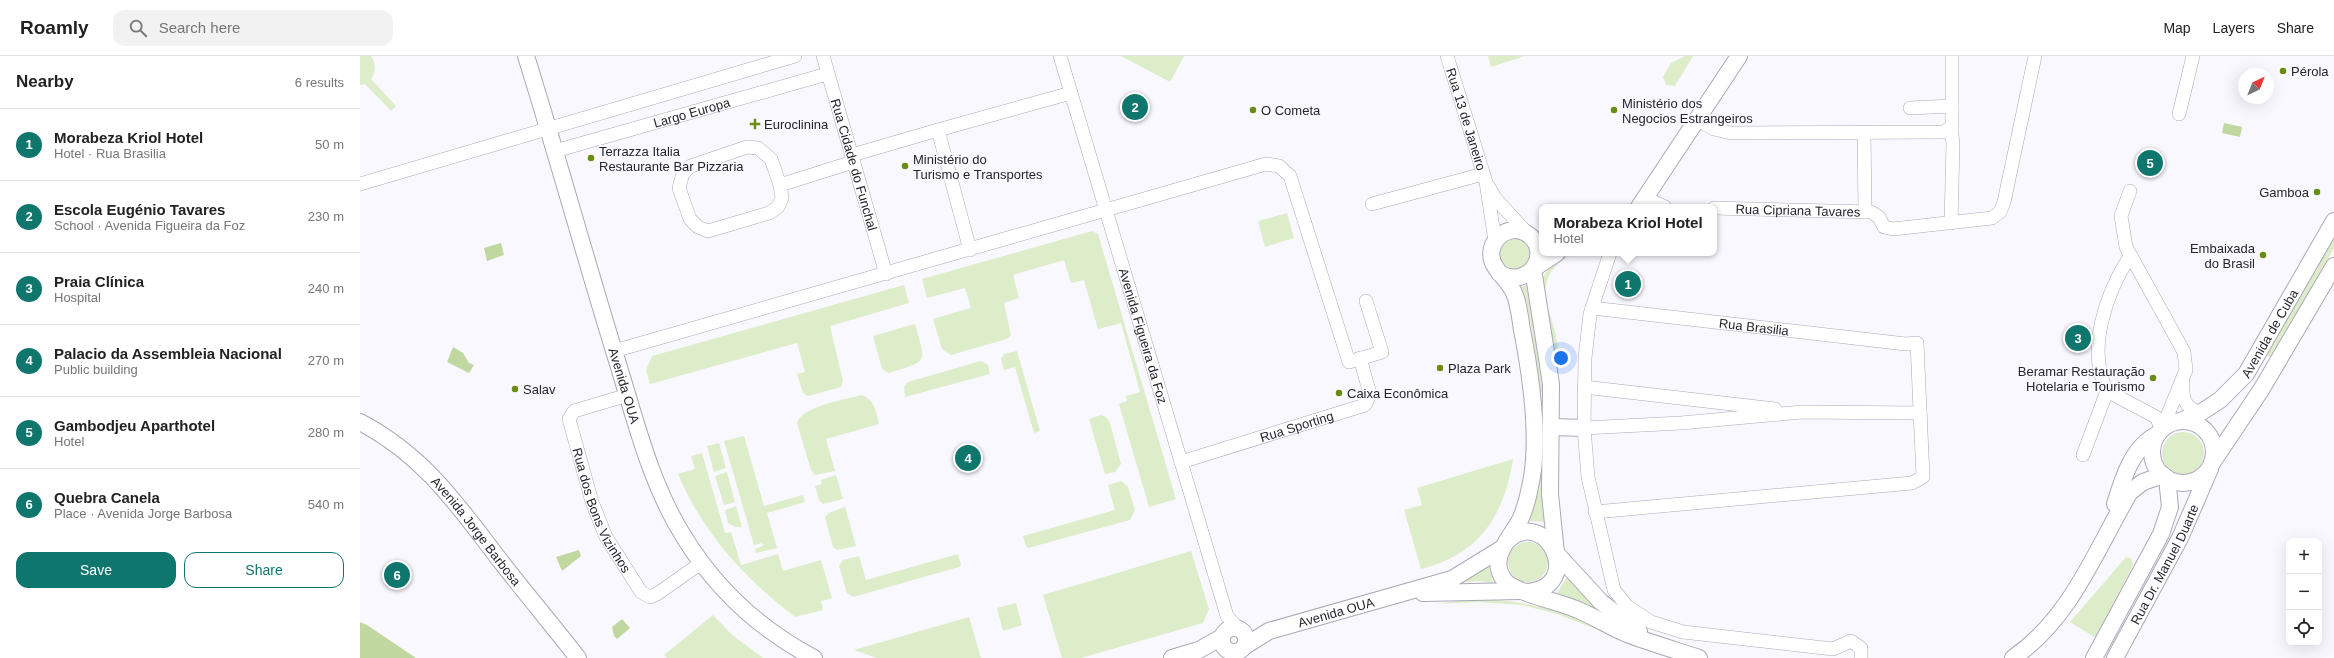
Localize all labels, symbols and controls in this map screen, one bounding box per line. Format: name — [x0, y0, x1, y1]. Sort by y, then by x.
search box — [113, 10, 393, 46]
text: Roamly — [20, 17, 89, 38]
icon: search — [127, 17, 149, 39]
text: Search here — [159, 19, 240, 36]
text: Map — [2163, 20, 2191, 36]
text: Layers — [2213, 20, 2255, 36]
text: Share — [2277, 20, 2314, 36]
place label: Pérola — [2291, 64, 2329, 79]
street label: Rua 13 de Janeiro — [1443, 66, 1489, 172]
marker: Pérola — [2278, 66, 2288, 76]
north arrow — [2238, 68, 2274, 104]
text: Nearby — [16, 72, 74, 91]
text: 6 results — [295, 75, 344, 90]
pin: 2 — [1122, 92, 1148, 122]
street label: Largo Europa — [652, 95, 732, 131]
place label: Ministério dos Negocios Estrangeiros — [1622, 96, 1753, 126]
street label: Rua Cidade do Funchal — [828, 97, 880, 233]
place label: O Cometa — [1261, 103, 1321, 118]
marker: O Cometa — [1248, 105, 1258, 115]
marker: Ministério dos Negocios Estrangeiros — [1609, 105, 1619, 115]
place label: Euroclinina — [764, 117, 829, 132]
marker: Euroclinina — [749, 118, 761, 130]
text: Morabeza Kriol Hotel — [54, 129, 203, 146]
text: 1 — [25, 137, 33, 152]
text: 50 m — [315, 137, 344, 152]
place label: Terrazza Italia Restaurante Bar Pizzaria — [599, 144, 744, 174]
text: Hotel · Rua Brasilia — [54, 146, 166, 161]
pin: 5 — [2137, 148, 2163, 178]
place label: Ministério do Turismo e Transportes — [913, 152, 1043, 182]
marker: Terrazza Italia Restaurante Bar Pizzaria — [586, 153, 596, 163]
marker: Ministério do Turismo e Transportes — [900, 161, 910, 171]
place label: Gamboa — [2259, 185, 2310, 200]
marker: Gamboa — [2312, 187, 2322, 197]
text: Escola Eugénio Tavares — [54, 201, 225, 218]
street label: Rua Cipriana Tavares — [1735, 202, 1861, 220]
popup — [1539, 204, 1717, 256]
text: 2 — [25, 209, 33, 224]
text: 230 m — [308, 209, 344, 224]
text: Morabeza Kriol Hotel — [1553, 214, 1703, 231]
text: School · Avenida Figueira da Foz — [54, 218, 245, 233]
text: Hotel — [1553, 231, 1584, 246]
place label: Embaixada do Brasil — [2190, 241, 2256, 271]
marker: Embaixada do Brasil — [2258, 250, 2268, 260]
street label: Avenida Figueira da Foz — [1116, 266, 1170, 406]
pin: 1 — [1615, 269, 1641, 299]
text: Praia Clínica — [54, 273, 144, 290]
text: 3 — [25, 281, 33, 296]
text: 240 m — [308, 281, 344, 296]
street label: Avenida de Cuba — [2238, 286, 2301, 381]
text: Hospital — [54, 290, 101, 305]
street label: Rua Brasilia — [1718, 316, 1790, 339]
pin: 3 — [2065, 323, 2091, 353]
text: Palacio da Assembleia Nacional — [54, 345, 282, 362]
street label: Avenida OUA — [605, 346, 643, 426]
your location — [1551, 348, 1571, 368]
text: 4 — [25, 353, 33, 368]
text: 270 m — [308, 353, 344, 368]
place label: Plaza Park — [1448, 361, 1511, 376]
text: Public building — [54, 362, 138, 377]
marker: Plaza Park — [1435, 363, 1445, 373]
place label: Beramar Restauração Hotelaria e Tourismo — [2018, 364, 2145, 394]
marker: Beramar Restauração Hotelaria e Tourismo — [2148, 373, 2158, 383]
place label: Salav — [523, 382, 556, 397]
marker: Salav — [510, 384, 520, 394]
place label: Caixa Econômica — [1347, 386, 1449, 401]
marker: Caixa Econômica — [1334, 388, 1344, 398]
street label: Rua Sporting — [1258, 408, 1335, 445]
text: Gambodjeu Aparthotel — [54, 417, 215, 434]
text: 5 — [25, 425, 33, 440]
text: 280 m — [308, 425, 344, 440]
text: Hotel — [54, 434, 84, 449]
pin: 4 — [955, 443, 981, 473]
street label: Rua dos Bons Vizinhos — [569, 446, 634, 576]
street label: Avenida Jorge Barbosa — [428, 474, 524, 589]
text: Quebra Canela — [54, 489, 160, 506]
text: 6 — [25, 497, 33, 512]
text: 540 m — [308, 497, 344, 512]
street label: Rua Dr. Manuel Duarte — [2128, 502, 2202, 627]
text: Place · Avenida Jorge Barbosa — [54, 506, 232, 521]
map controls — [2286, 538, 2322, 646]
button: + — [2286, 538, 2322, 574]
button: Save — [16, 552, 176, 588]
button: Share — [184, 552, 344, 588]
pin: 6 — [384, 560, 410, 590]
button: − — [2286, 574, 2322, 610]
street label: Avenida OUA — [1296, 594, 1376, 630]
button: locate — [2286, 610, 2322, 646]

